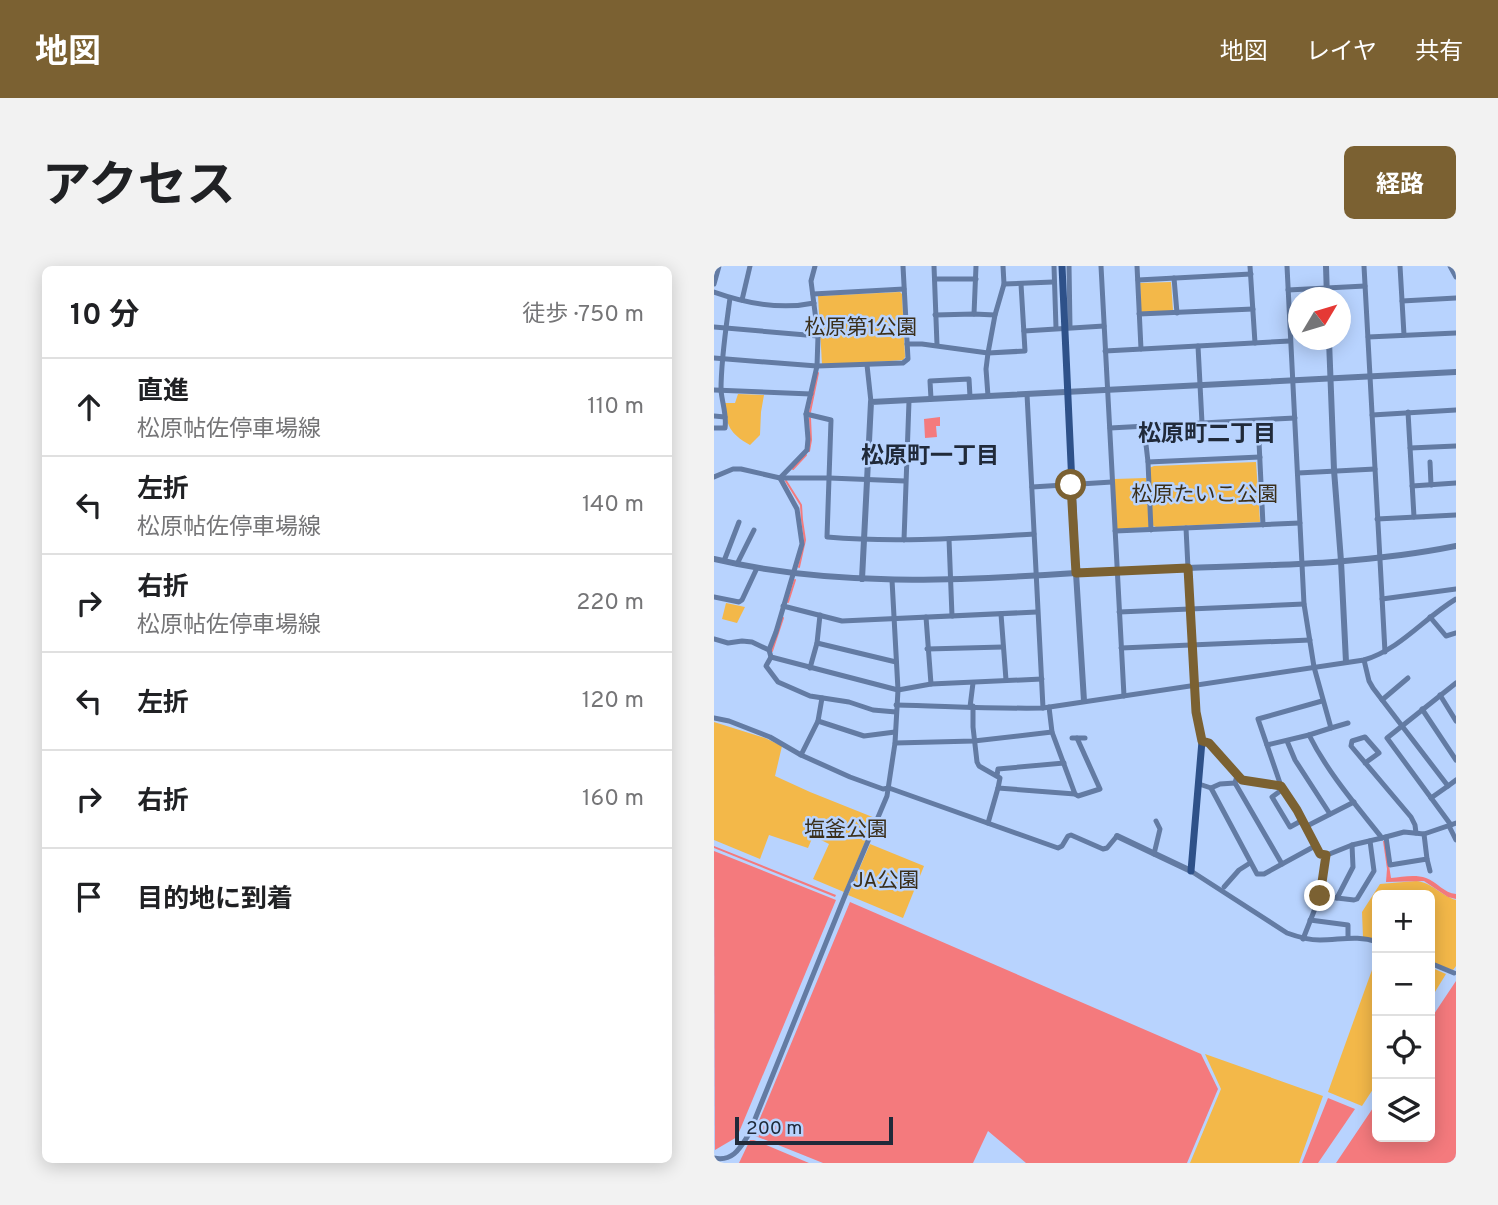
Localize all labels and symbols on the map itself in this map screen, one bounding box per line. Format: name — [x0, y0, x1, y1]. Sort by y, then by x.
north arrow — [1288, 287, 1351, 350]
park label: 松原第1公園 — [805, 315, 917, 342]
district label: 松原町二丁目 — [1138, 421, 1276, 450]
district label: 松原町一丁目 — [861, 443, 999, 472]
route start — [1055, 469, 1086, 500]
park label: 松原たいこ公園 — [1132, 482, 1279, 509]
park label: 塩釜公園 — [804, 817, 888, 844]
park label: JA公園 — [853, 868, 919, 895]
route end — [1304, 880, 1335, 911]
scale bar — [735, 1114, 892, 1146]

